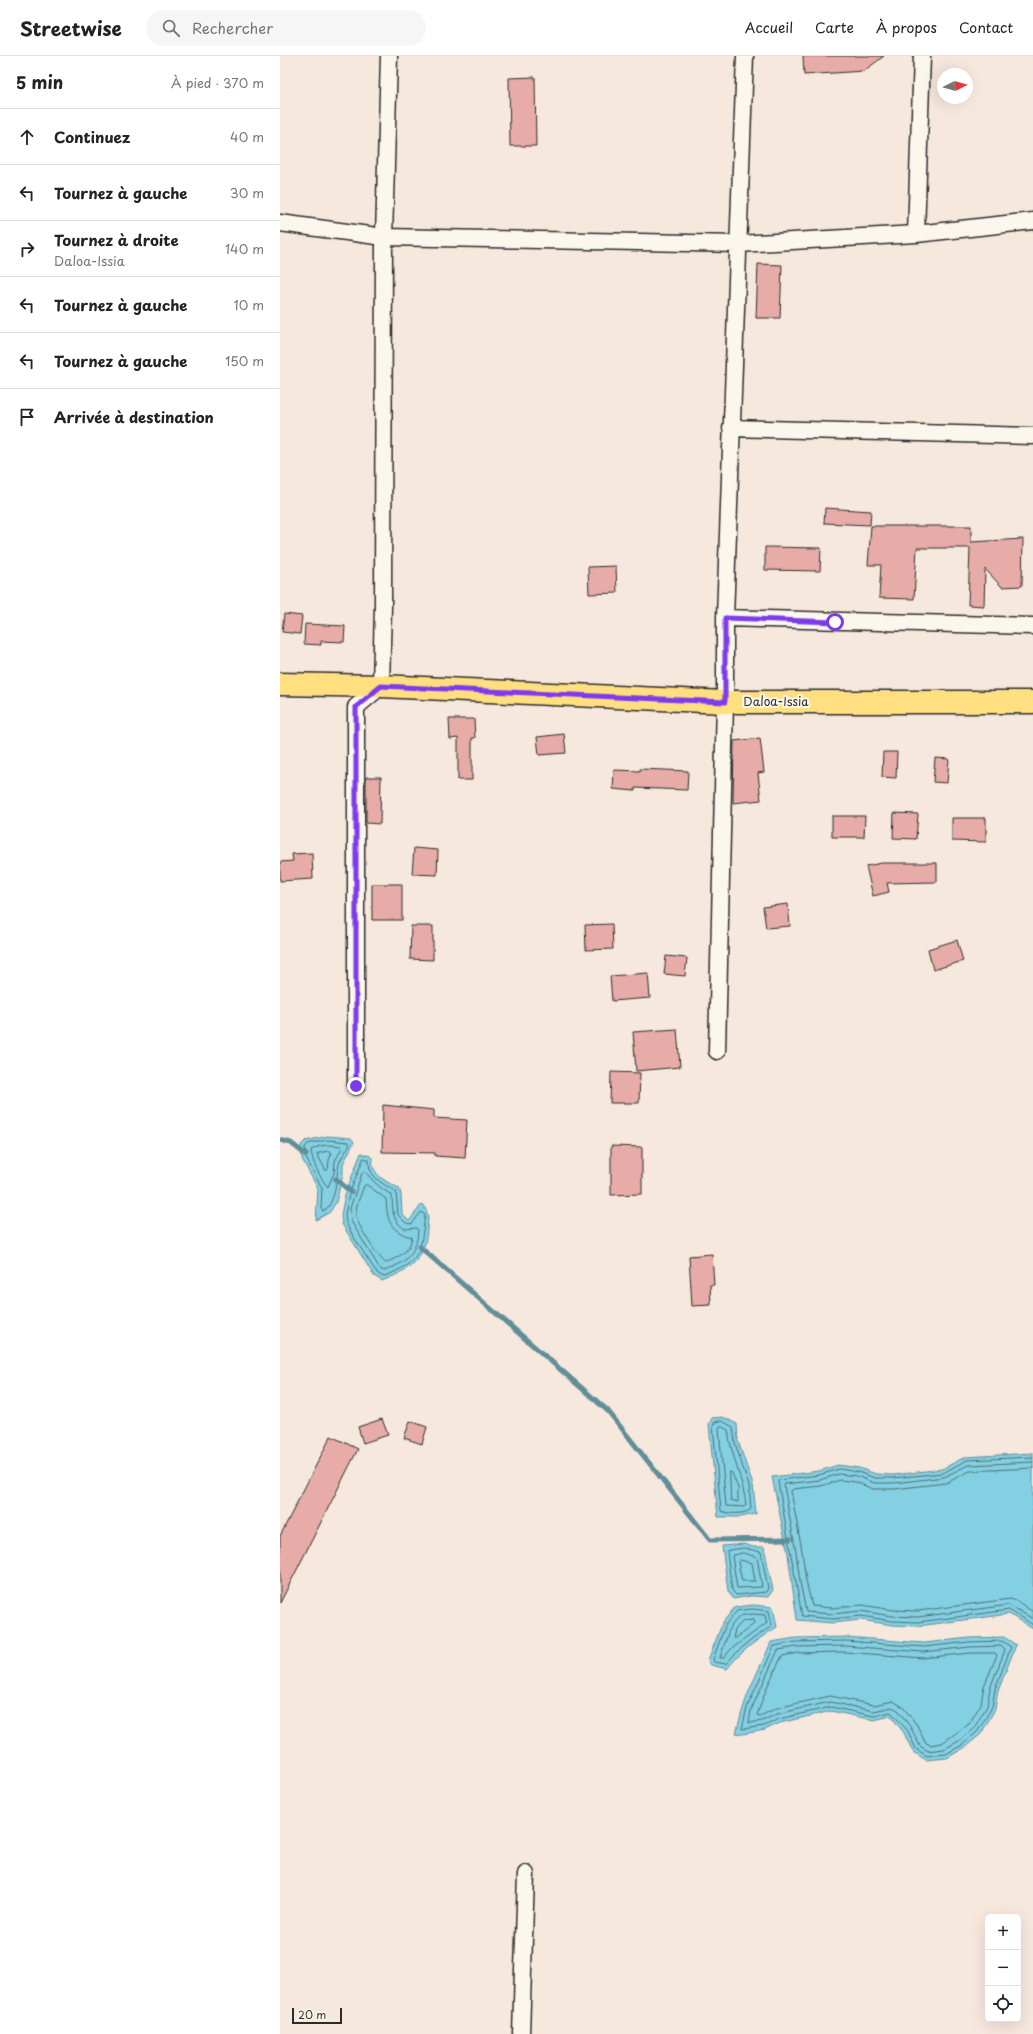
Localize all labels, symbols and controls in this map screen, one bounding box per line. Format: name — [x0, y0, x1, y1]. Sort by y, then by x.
search box — [146, 10, 426, 46]
text: Streetwise — [20, 14, 122, 42]
text: Rechercher — [192, 16, 273, 39]
icon: search — [160, 17, 182, 39]
text: Accueil — [745, 17, 793, 38]
text: Carte — [815, 17, 854, 38]
text: À propos — [876, 17, 937, 38]
text: Contact — [959, 17, 1013, 38]
north arrow — [937, 68, 973, 104]
text: 5 min — [16, 69, 63, 95]
text: À pied · 370 m — [171, 73, 264, 92]
text: Continuez — [54, 125, 130, 148]
icon: ahead — [16, 126, 38, 148]
text: 40 m — [230, 127, 264, 146]
text: Tournez à gauche — [54, 181, 188, 204]
icon: left — [16, 182, 38, 204]
text: 30 m — [230, 183, 264, 202]
text: Tournez à droite — [54, 228, 179, 251]
icon: right — [16, 238, 38, 260]
text: 140 m — [225, 239, 264, 258]
text: Daloa-Issia — [54, 251, 125, 270]
text: Tournez à gauche — [54, 293, 188, 316]
icon: left — [16, 294, 38, 316]
text: 10 m — [234, 295, 264, 314]
text: Tournez à gauche — [54, 349, 188, 372]
icon: left — [16, 350, 38, 372]
text: 150 m — [225, 351, 264, 370]
text: Arrivée à destination — [54, 405, 214, 428]
icon: arrive — [16, 406, 38, 428]
route start — [826, 613, 844, 631]
street label: Daloa-Issia — [743, 692, 809, 710]
route end — [347, 1077, 365, 1095]
map controls — [985, 1914, 1021, 2022]
button: + — [985, 1914, 1021, 1950]
button: − — [985, 1950, 1021, 1986]
button: locate — [985, 1986, 1021, 2022]
scale bar — [292, 2006, 342, 2025]
text: 20 m — [298, 2006, 326, 2023]

